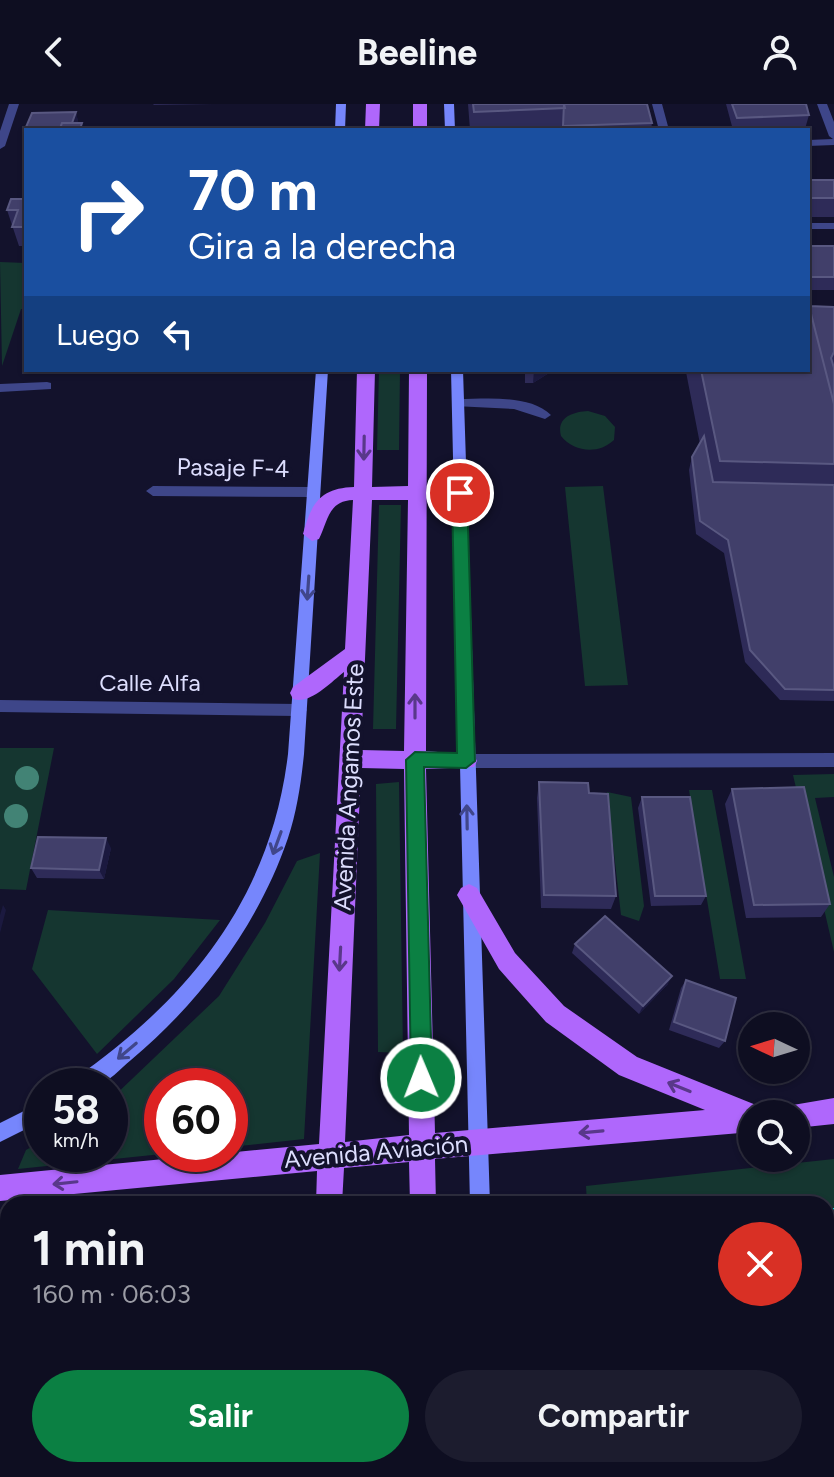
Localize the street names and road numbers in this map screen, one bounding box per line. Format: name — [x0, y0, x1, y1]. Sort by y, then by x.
street label: Pasaje F-4 — [176, 452, 290, 483]
street label: Avenida Angamos Este — [328, 663, 369, 911]
street label: Calle Alfa — [99, 668, 201, 697]
street label: Avenida Aviación — [283, 1129, 469, 1174]

